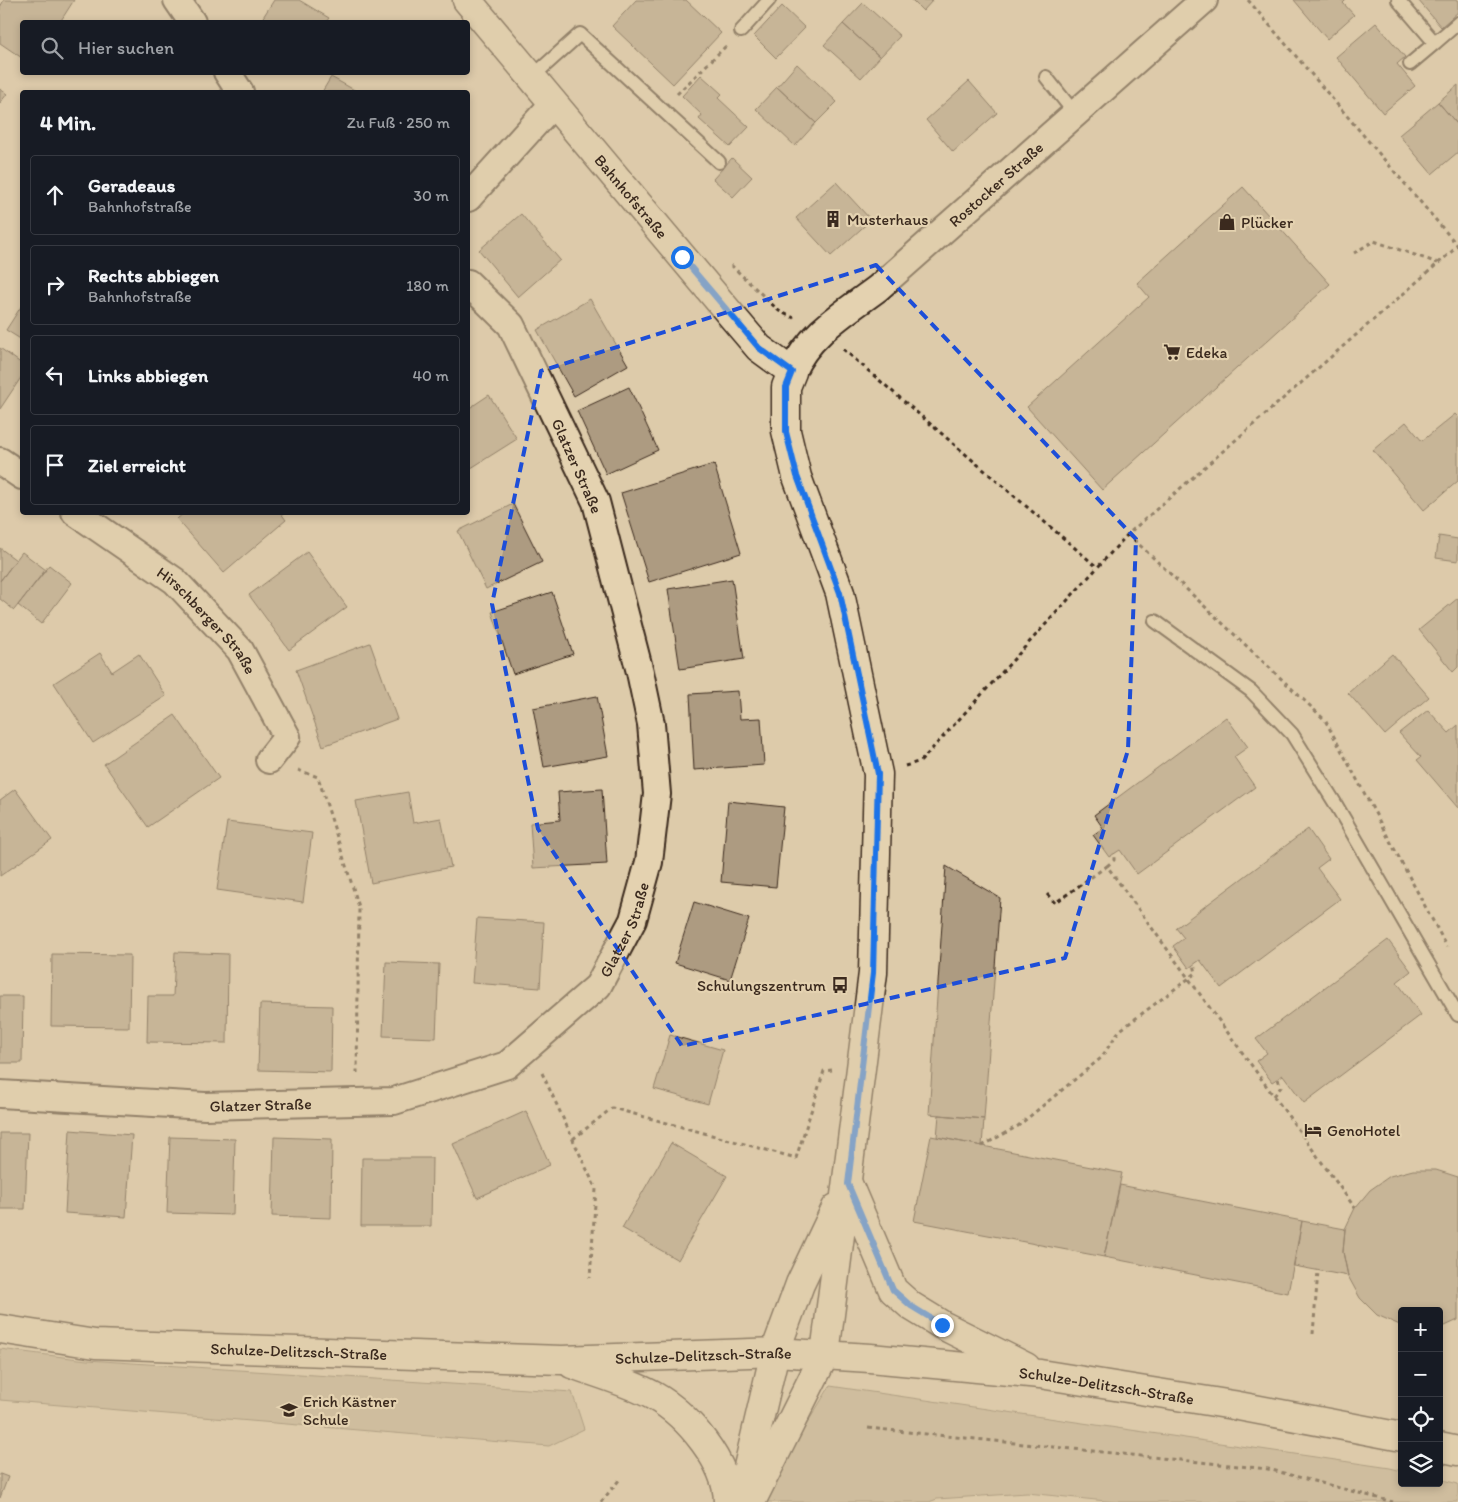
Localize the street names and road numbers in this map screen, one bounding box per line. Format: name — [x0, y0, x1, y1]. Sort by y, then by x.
street label: Rostocker Straße — [945, 137, 1047, 231]
street label: Bahnhofstraße — [591, 150, 672, 242]
street label: Glatzer Straße — [548, 416, 606, 516]
street label: Hirschberger Straße — [154, 562, 261, 677]
street label: Glatzer Straße — [595, 880, 652, 980]
street label: Glatzer Straße — [209, 1094, 312, 1115]
street label: Schulze-Delitzsch-Straße — [210, 1338, 387, 1364]
street label: Schulze-Delitzsch-Straße — [615, 1342, 792, 1367]
street label: Schulze-Delitzsch-Straße — [1018, 1363, 1195, 1408]

